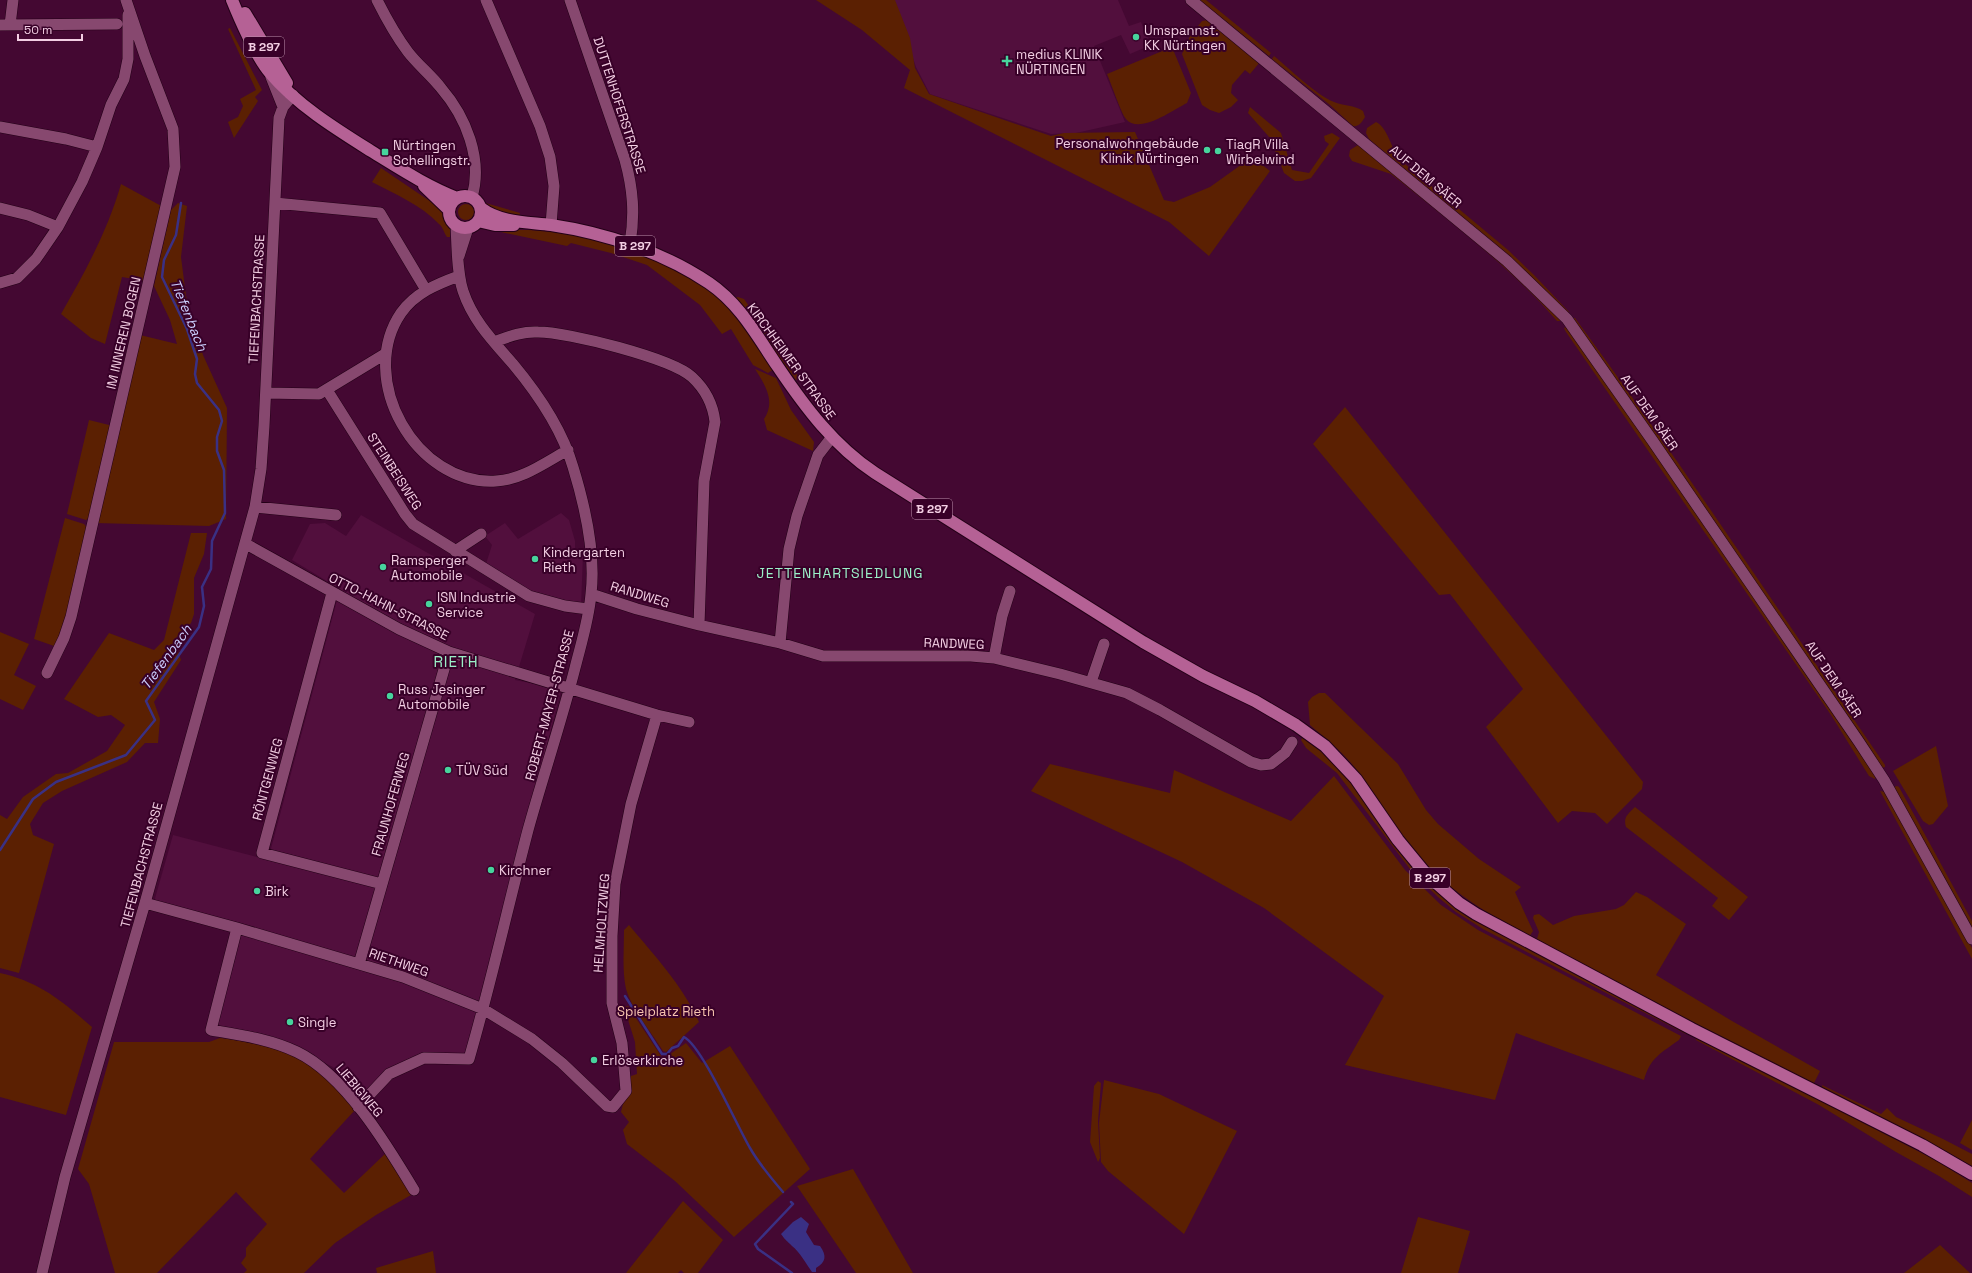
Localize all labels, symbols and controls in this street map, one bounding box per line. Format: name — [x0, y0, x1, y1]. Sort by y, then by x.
scale bar — [18, 16, 82, 42]
text: 50 m — [24, 22, 52, 38]
place label: Umspannst. KK Nürtingen — [1144, 22, 1226, 54]
marker: Umspannst. KK Nürtingen — [1131, 32, 1141, 42]
street label: DUTTENHOFERSTRASSE — [589, 34, 650, 176]
road number: B 297 — [244, 37, 284, 57]
place label: medius KLINIK NÜRTINGEN — [1016, 46, 1103, 78]
marker: medius KLINIK NÜRTINGEN — [1001, 55, 1013, 67]
place label: Personalwohngebäude Klinik Nürtingen — [1055, 135, 1199, 167]
place label: TiagR Villa Wirbelwind — [1226, 136, 1295, 168]
place label: Nürtingen Schellingstr. — [393, 137, 470, 169]
street label: AUF DEM SÄER — [1386, 141, 1465, 212]
marker: Personalwohngebäude Klinik Nürtingen — [1202, 145, 1212, 155]
marker: TiagR Villa Wirbelwind — [1213, 146, 1223, 156]
marker: Nürtingen Schellingstr. — [380, 147, 390, 157]
street label: TIEFENBACHSTRASSE — [245, 234, 268, 364]
road number: B 297 — [615, 236, 655, 256]
street label: IM INNEREN BOGEN — [102, 275, 145, 391]
water label: Tiefenbach — [166, 276, 212, 354]
street label: KIRCHHEIMER STRASSE — [744, 300, 840, 423]
street label: AUF DEM SÄER — [1617, 371, 1682, 454]
street label: STEINBEISWEG — [363, 429, 426, 513]
road number: B 297 — [912, 499, 952, 519]
place label: Kindergarten Rieth — [543, 544, 625, 576]
place label: Ramsperger Automobile — [391, 552, 466, 584]
marker: Kindergarten Rieth — [530, 554, 540, 564]
marker: Ramsperger Automobile — [378, 562, 388, 572]
district label: JETTENHARTSIEDLUNG — [757, 564, 923, 582]
street label: OTTO-HAHN-STRASSE — [326, 569, 452, 644]
street label: RANDWEG — [608, 577, 671, 611]
place label: ISN Industrie Service — [437, 589, 516, 621]
marker: ISN Industrie Service — [424, 599, 434, 609]
water label: Tiefenbach — [136, 621, 196, 693]
street label: ROBERT-MAYER-STRASSE — [521, 628, 578, 783]
street label: RANDWEG — [923, 634, 985, 653]
street label: AUF DEM SÄER — [1802, 638, 1866, 721]
district label: RIETH — [433, 652, 479, 671]
place label: Russ Jesinger Automobile — [398, 681, 485, 713]
marker: Russ Jesinger Automobile — [385, 691, 395, 701]
street label: RÖNTGENWEG — [248, 736, 287, 822]
street label: FRAUNHOFERWEG — [367, 750, 413, 858]
place label: TÜV Süd — [456, 762, 508, 779]
marker: TÜV Süd — [443, 765, 453, 775]
street label: TIEFENBACHSTRASSE — [117, 800, 166, 930]
place label: Kirchner — [499, 862, 551, 879]
marker: Kirchner — [486, 865, 496, 875]
road number: B 297 — [1410, 868, 1450, 888]
street label: HELMHOLTZWEG — [590, 873, 613, 973]
place label: Birk — [265, 883, 289, 900]
marker: Birk — [252, 886, 262, 896]
street label: RIETHWEG — [367, 944, 431, 981]
park label: Spielplatz Rieth — [617, 1003, 715, 1020]
place label: Single — [298, 1014, 336, 1031]
marker: Single — [285, 1017, 295, 1027]
place label: Erlöserkirche — [602, 1052, 683, 1069]
marker: Erlöserkirche — [589, 1055, 599, 1065]
street label: LIEBIGWEG — [332, 1060, 387, 1121]

